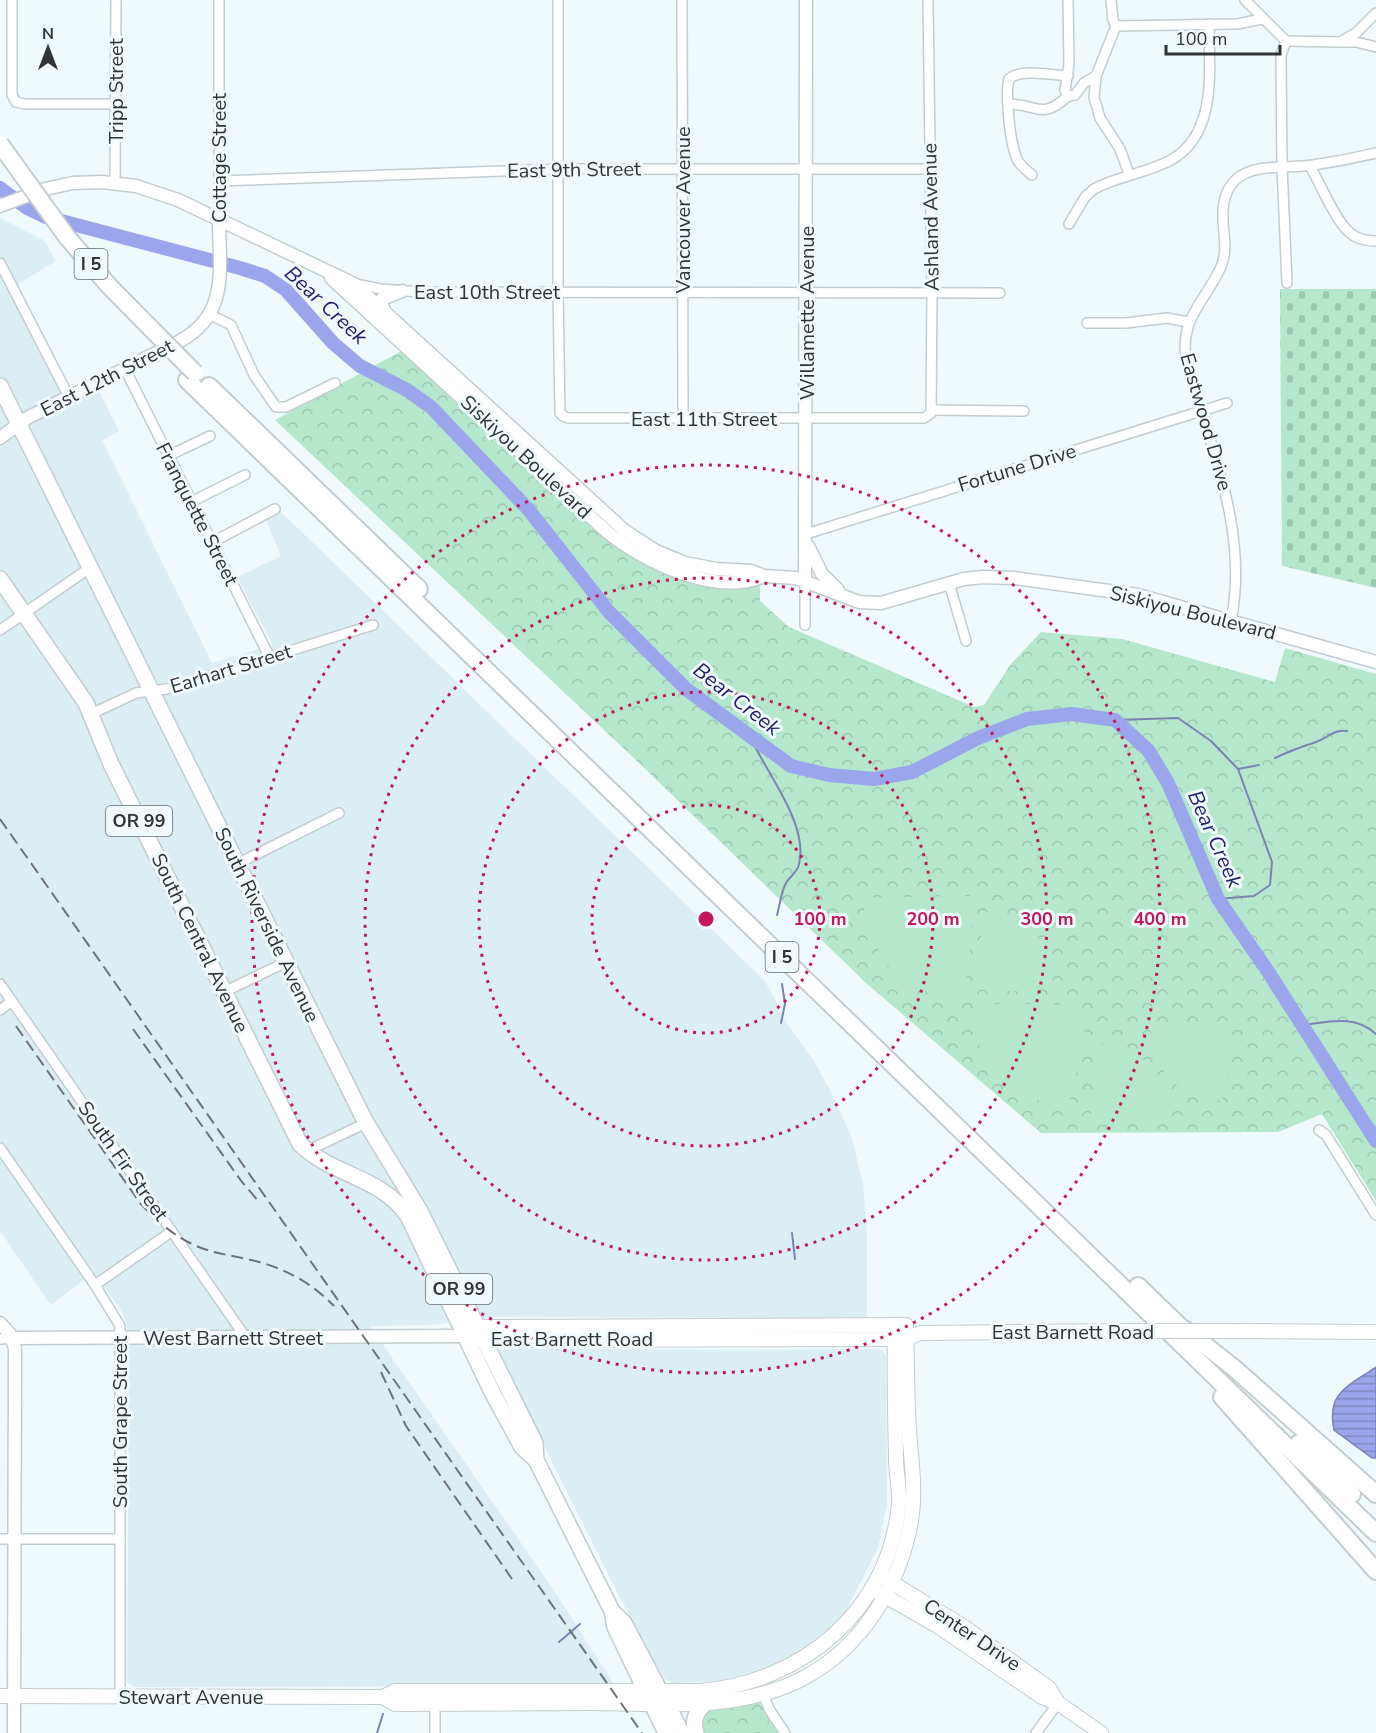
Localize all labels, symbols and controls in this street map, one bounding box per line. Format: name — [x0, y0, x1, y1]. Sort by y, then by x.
north arrow — [18, 18, 78, 78]
scale bar — [1166, 18, 1280, 56]
text: N — [42, 23, 54, 45]
text: 100 m — [1175, 27, 1227, 51]
street label: Tripp Street — [103, 37, 130, 144]
street label: Cottage Street — [206, 92, 233, 223]
street label: Vancouver Avenue — [670, 126, 697, 295]
street label: Ashland Avenue — [916, 143, 946, 291]
street label: East 9th Street — [507, 155, 642, 185]
street label: Willamette Avenue — [794, 226, 821, 400]
road number: I 5 — [74, 249, 107, 279]
water label: Bear Creek — [279, 259, 374, 351]
street label: East 10th Street — [414, 279, 561, 306]
street label: East 12th Street — [36, 332, 179, 423]
street label: Eastwood Drive — [1173, 350, 1239, 494]
street label: Siskiyou Boulevard — [454, 389, 598, 525]
street label: East 11th Street — [631, 406, 778, 433]
street label: Fortune Drive — [955, 437, 1079, 499]
street label: Franquette Street — [149, 438, 245, 591]
street label: Siskiyou Boulevard — [1107, 579, 1279, 647]
street label: Earhart Street — [167, 637, 296, 700]
water label: Bear Creek — [687, 656, 787, 742]
water label: Bear Creek — [1181, 786, 1249, 893]
road number: OR 99 — [106, 806, 172, 836]
street label: South Riverside Avenue — [208, 823, 326, 1027]
street label: South Central Avenue — [145, 849, 255, 1037]
text: 100 m — [793, 907, 847, 931]
text: 200 m — [906, 907, 960, 931]
text: 300 m — [1020, 907, 1074, 931]
text: 400 m — [1133, 907, 1187, 931]
centre of rings — [696, 909, 716, 929]
road number: I 5 — [766, 942, 798, 972]
street label: South Fir Street — [72, 1096, 175, 1227]
road number: OR 99 — [426, 1274, 492, 1304]
street label: East Barnett Road — [992, 1319, 1154, 1346]
street label: West Barnett Street — [143, 1325, 324, 1352]
street label: East Barnett Road — [491, 1326, 653, 1353]
street label: South Grape Street — [107, 1335, 134, 1508]
street label: Center Drive — [918, 1592, 1026, 1678]
street label: Stewart Avenue — [119, 1684, 263, 1711]

